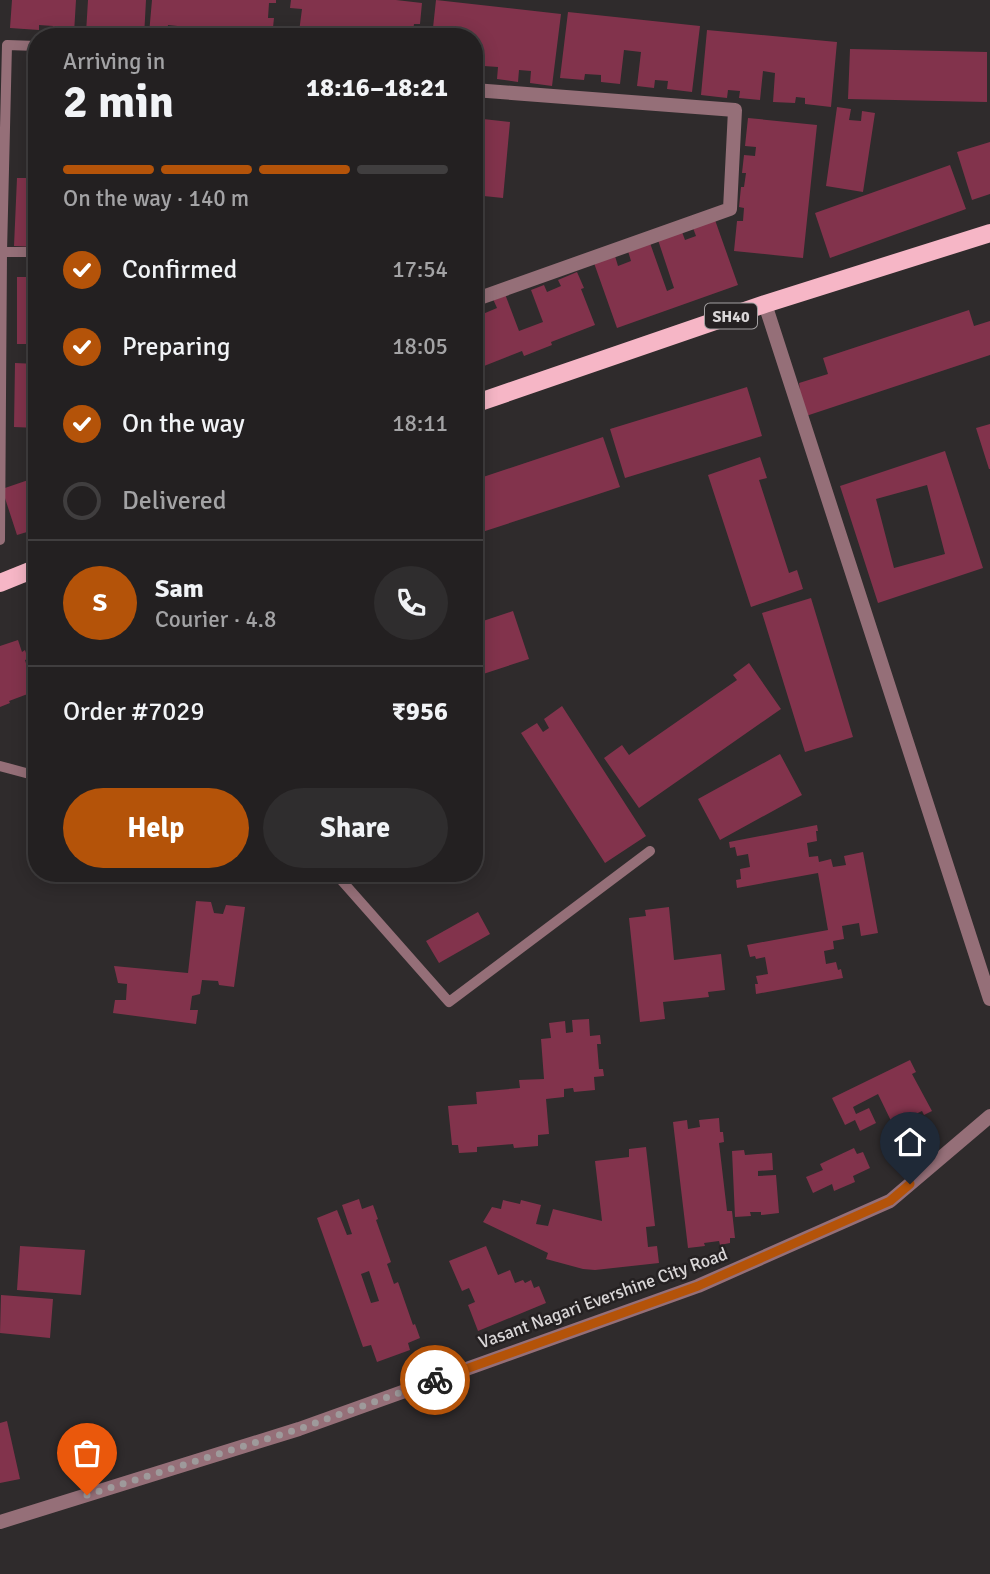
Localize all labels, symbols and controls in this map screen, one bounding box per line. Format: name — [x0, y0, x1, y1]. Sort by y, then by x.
text: Arriving in — [63, 47, 165, 76]
text: 18:16–18:21 — [306, 72, 448, 104]
text: 2 min — [63, 74, 174, 130]
text: On the way · 140 m — [63, 184, 249, 213]
icon: check — [63, 251, 101, 289]
text: Confirmed — [122, 254, 237, 286]
text: 17:54 — [392, 255, 448, 284]
road number: SH40 — [705, 304, 757, 328]
icon: check — [63, 328, 101, 366]
text: Preparing — [122, 331, 230, 363]
text: 18:05 — [392, 332, 448, 361]
icon: check — [63, 405, 101, 443]
text: On the way — [122, 408, 245, 440]
text: 18:11 — [392, 409, 448, 438]
text: Delivered — [122, 485, 227, 517]
button: phone — [374, 566, 448, 640]
text: Sam — [155, 573, 204, 605]
text: S — [93, 587, 107, 619]
text: Courier · 4.8 — [155, 605, 276, 634]
text: Order #7029 — [63, 696, 204, 728]
text: ₹956 — [392, 696, 448, 728]
button: Help — [63, 788, 249, 868]
button: Share — [263, 788, 448, 868]
pin — [880, 1112, 940, 1184]
icon: home — [891, 1123, 929, 1161]
street label: Vasant Nagari Evershine City Road — [476, 1243, 730, 1353]
courier — [400, 1345, 470, 1415]
icon: bike — [416, 1361, 454, 1399]
pin — [57, 1423, 117, 1495]
icon: bag — [68, 1434, 106, 1472]

